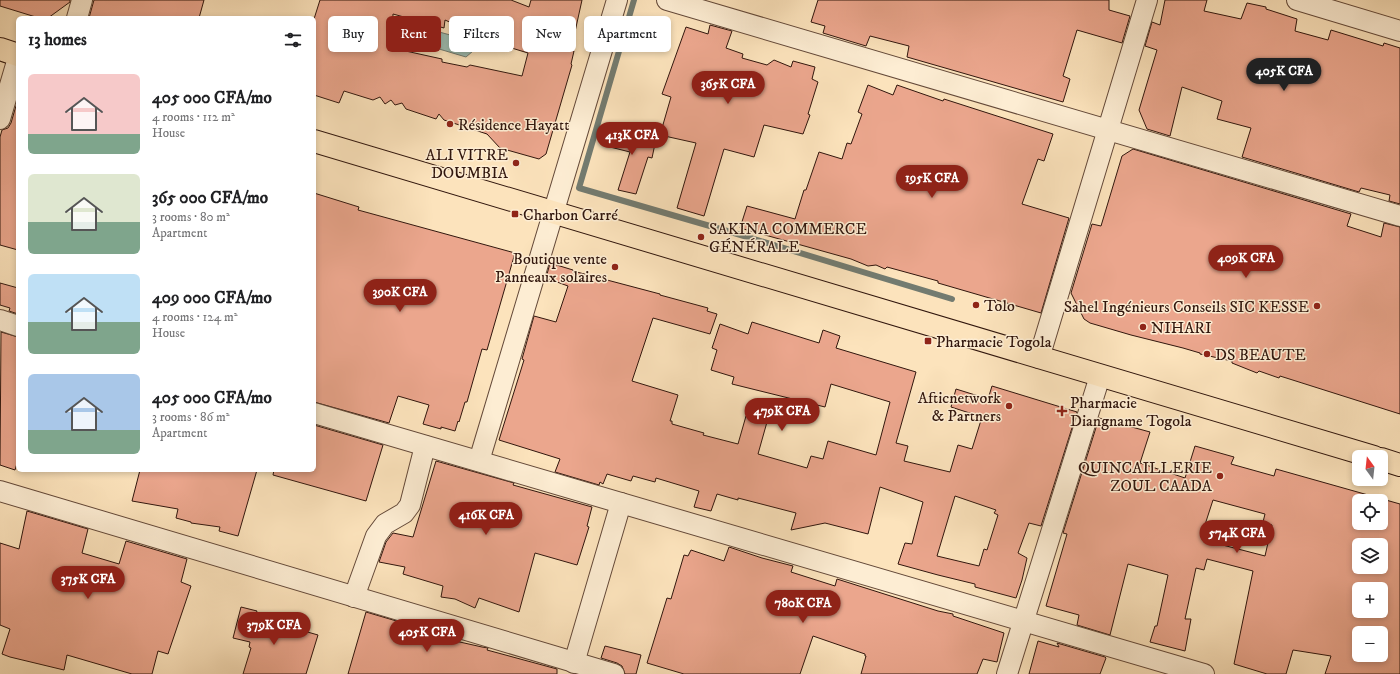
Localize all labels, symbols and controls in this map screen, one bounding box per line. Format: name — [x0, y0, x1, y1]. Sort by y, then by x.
chip: Buy — [328, 16, 378, 52]
chip: Rent — [386, 16, 441, 52]
chip: Filters — [449, 16, 514, 52]
chip: New — [522, 16, 576, 52]
chip: Apartment — [584, 16, 671, 52]
text: 13 homes — [28, 29, 87, 51]
icon: filters — [282, 29, 304, 51]
pin: 405K CFA — [1243, 58, 1325, 92]
text: 405K CFA — [1255, 63, 1313, 79]
pin: 365K CFA — [687, 71, 769, 105]
text: 365K CFA — [701, 76, 755, 92]
text: 405 000 CFA/mo — [152, 87, 272, 109]
icon: home — [60, 90, 108, 138]
text: 4 rooms · 112 m² — [152, 109, 235, 125]
place label: Résidence Hayatt — [458, 115, 569, 135]
marker: Résidence Hayatt — [445, 119, 455, 129]
pin: 413K CFA — [591, 122, 673, 156]
text: House — [152, 125, 185, 141]
text: 413K CFA — [605, 127, 659, 143]
place label: ALI VITRE DOUMBIA — [425, 145, 509, 183]
marker: ALI VITRE DOUMBIA — [511, 158, 521, 168]
pin: 195K CFA — [891, 165, 973, 199]
text: 195K CFA — [905, 170, 959, 186]
text: 365 000 CFA/mo — [152, 187, 268, 209]
icon: home — [60, 190, 108, 238]
place label: Charbon Carré — [523, 205, 618, 225]
text: 3 rooms · 80 m² — [152, 209, 230, 225]
marker: Charbon Carré — [510, 209, 520, 219]
place label: SAKINA COMMERCE GÉNÉRALE — [709, 219, 867, 257]
text: Apartment — [152, 225, 207, 241]
marker: SAKINA COMMERCE GÉNÉRALE — [696, 232, 706, 242]
pin: 409K CFA — [1205, 245, 1287, 279]
place label: Boutique vente Panneaux solaires — [495, 249, 607, 287]
text: 409K CFA — [1217, 250, 1275, 266]
marker: Boutique vente Panneaux solaires — [610, 262, 620, 272]
pin: 390K CFA — [359, 279, 441, 313]
text: 390K CFA — [373, 284, 427, 300]
text: 409 000 CFA/mo — [152, 287, 272, 309]
icon: home — [60, 290, 108, 338]
place label: Tolo — [984, 296, 1015, 316]
place label: Sahel Ingénieurs Conseils SIC KESSE — [1064, 297, 1309, 317]
marker: Tolo — [971, 300, 981, 310]
marker: Sahel Ingénieurs Conseils SIC KESSE — [1312, 301, 1322, 311]
text: 4 rooms · 124 m² — [152, 309, 238, 325]
place label: NIHARI — [1151, 318, 1212, 338]
marker: NIHARI — [1138, 322, 1148, 332]
text: House — [152, 325, 185, 341]
place label: Pharmacie Togola — [936, 332, 1052, 352]
marker: Pharmacie Togola — [923, 336, 933, 346]
place label: DS BEAUTE — [1215, 345, 1306, 365]
marker: DS BEAUTE — [1202, 349, 1212, 359]
text: 405 000 CFA/mo — [152, 387, 272, 409]
place label: Afticnetwork & Partners — [918, 388, 1001, 426]
icon: home — [60, 390, 108, 438]
place label: Pharmacie Diangname Togola — [1070, 393, 1192, 431]
pin: 479K CFA — [741, 398, 823, 432]
marker: Afticnetwork & Partners — [1004, 401, 1014, 411]
text: 479K CFA — [754, 403, 810, 419]
marker: Pharmacie Diangname Togola — [1057, 406, 1067, 416]
text: 3 rooms · 86 m² — [152, 409, 230, 425]
text: Apartment — [152, 425, 207, 441]
north arrow — [1352, 450, 1388, 486]
map controls — [1352, 450, 1388, 662]
place label: QUINCAILLERIE ZOUL CAADA — [1078, 458, 1213, 496]
marker: QUINCAILLERIE ZOUL CAADA — [1215, 471, 1225, 481]
button: locate — [1352, 494, 1388, 530]
pin: 416K CFA — [445, 502, 527, 536]
text: 416K CFA — [458, 507, 514, 523]
pin: 574K CFA — [1196, 520, 1278, 554]
text: 574K CFA — [1208, 525, 1266, 541]
button: layers — [1352, 538, 1388, 574]
pin: 375K CFA — [47, 566, 129, 600]
text: 375K CFA — [61, 571, 115, 587]
button: + — [1352, 582, 1388, 618]
pin: 780K CFA — [762, 590, 844, 624]
text: 780K CFA — [775, 595, 831, 611]
pin: 379K CFA — [233, 612, 315, 646]
text: 379K CFA — [247, 617, 301, 633]
pin: 405K CFA — [386, 619, 468, 653]
text: 405K CFA — [398, 624, 456, 640]
button: − — [1352, 626, 1388, 662]

